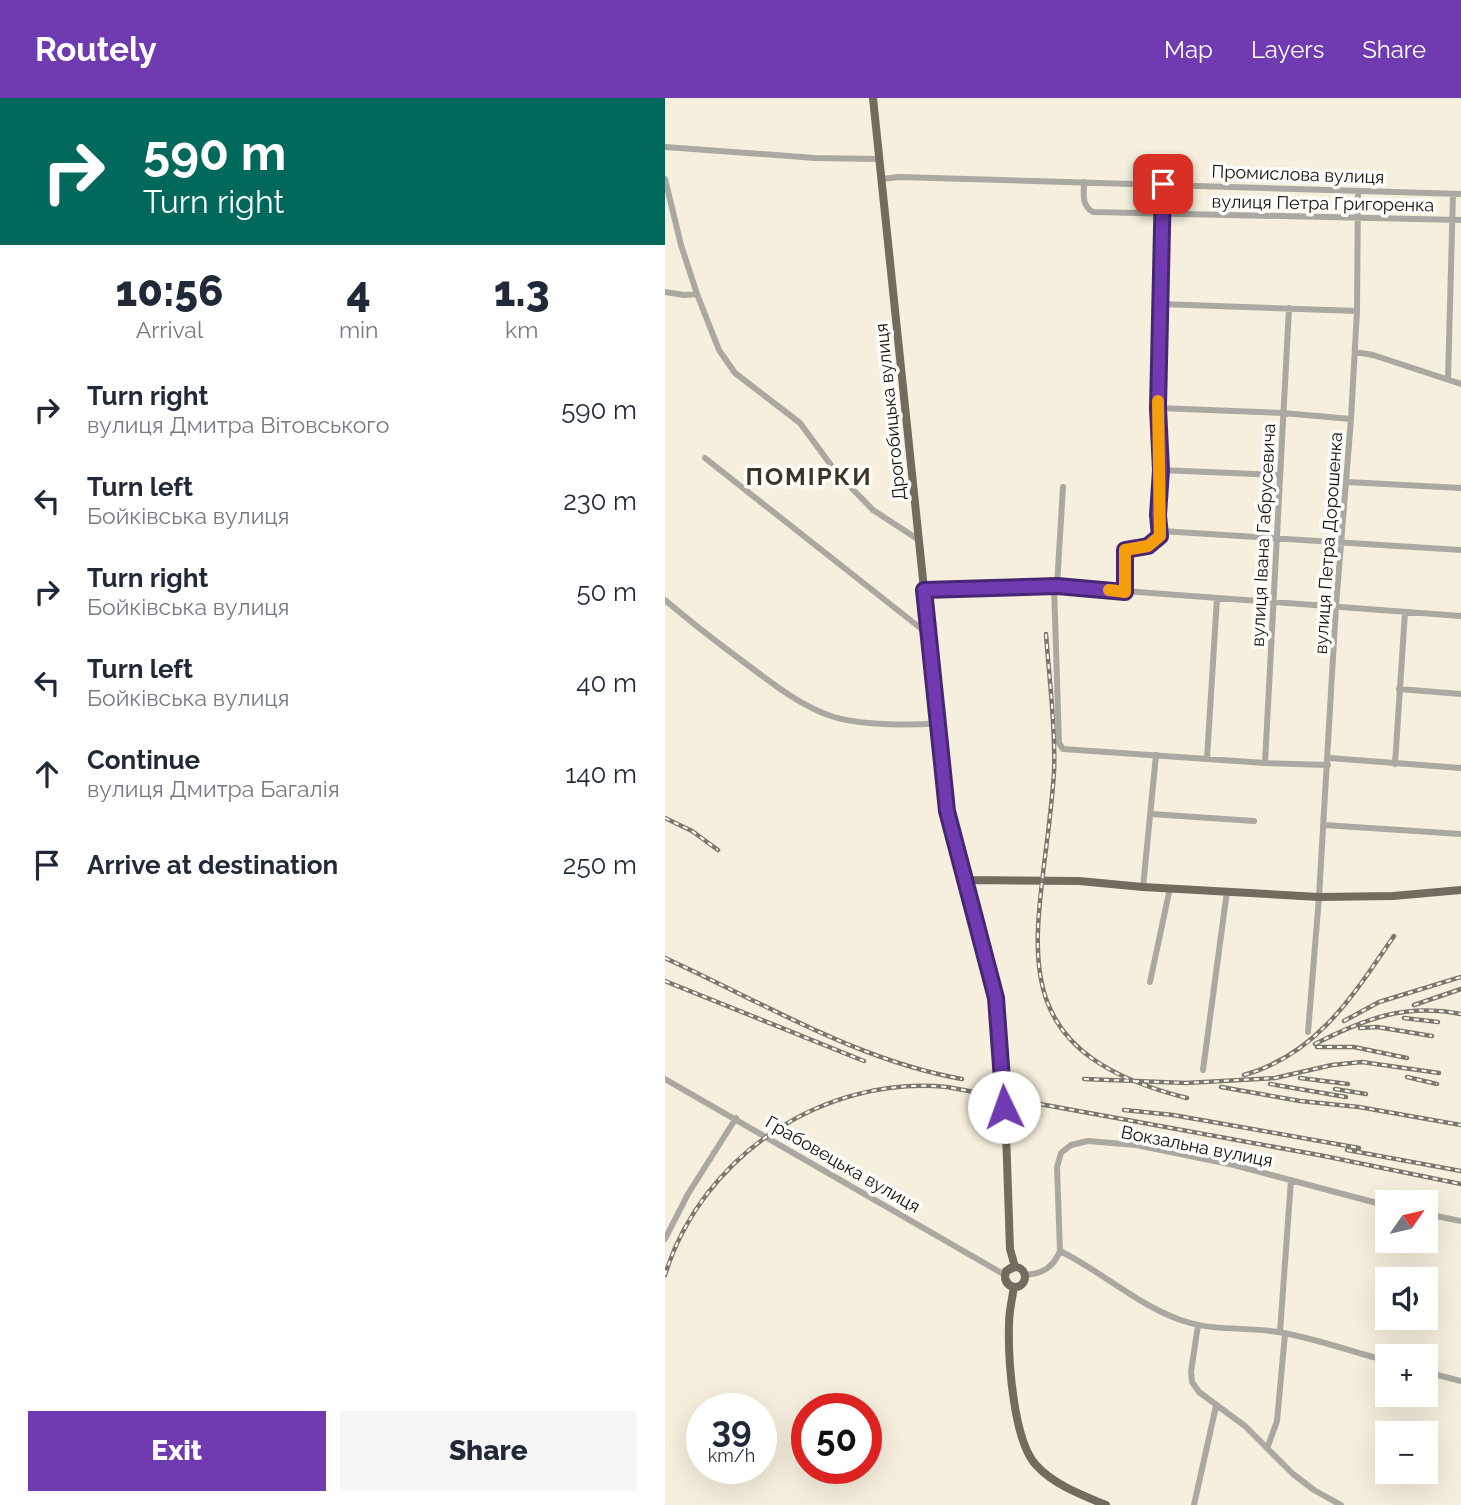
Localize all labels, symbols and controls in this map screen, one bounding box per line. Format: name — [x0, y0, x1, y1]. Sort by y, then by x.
text: Routely — [35, 30, 157, 69]
text: Map — [1164, 35, 1213, 64]
text: Layers — [1251, 35, 1324, 64]
text: Share — [1362, 35, 1426, 64]
text: 590 m — [143, 124, 286, 181]
icon: right — [28, 126, 119, 217]
pin — [1133, 154, 1193, 214]
street label: Промислова вулиця — [1211, 160, 1385, 188]
icon: arrive — [1144, 165, 1182, 203]
text: Turn right — [143, 183, 284, 220]
street label: вулиця Петра Григоренка — [1212, 191, 1434, 215]
text: 10:56 — [115, 267, 223, 316]
text: 4 — [347, 267, 371, 316]
text: 1.3 — [494, 267, 550, 316]
text: Arrival — [136, 316, 203, 343]
text: min — [339, 316, 378, 343]
text: km — [505, 316, 538, 343]
street label: Дрогобицька вулиця — [870, 322, 910, 502]
text: Turn right — [87, 381, 208, 411]
icon: right — [28, 391, 66, 429]
text: 590 m — [561, 395, 637, 425]
text: вулиця Дмитра Вітовського — [87, 411, 389, 438]
street label: вулиця Івана Габрусевича — [1247, 423, 1279, 647]
street label: вулиця Петра Дорошенка — [1310, 431, 1346, 655]
district label: ПОМІРКИ — [745, 462, 873, 491]
text: Turn left — [87, 472, 193, 502]
icon: left — [28, 482, 66, 520]
text: 230 m — [563, 486, 637, 516]
text: Бойківська вулиця — [87, 502, 290, 529]
text: Turn right — [87, 563, 208, 593]
icon: right — [28, 573, 66, 611]
text: 50 m — [576, 577, 637, 607]
text: Бойківська вулиця — [87, 593, 290, 620]
text: Turn left — [87, 654, 193, 684]
icon: left — [28, 664, 66, 702]
text: 40 m — [576, 668, 637, 698]
text: Бойківська вулиця — [87, 684, 290, 711]
text: Continue — [87, 745, 200, 775]
icon: ahead — [28, 755, 66, 793]
text: 140 m — [565, 759, 637, 789]
text: вулиця Дмитра Багалія — [87, 775, 340, 802]
icon: arrive — [28, 846, 66, 884]
text: Arrive at destination — [87, 850, 338, 880]
text: 250 m — [563, 850, 637, 880]
position arrow — [967, 1070, 1041, 1144]
street label: Грабовецька вулиця — [762, 1111, 924, 1217]
street label: Вокзальна вулиця — [1119, 1121, 1275, 1171]
north arrow — [1375, 1190, 1439, 1253]
map controls — [1375, 1190, 1438, 1484]
button: sound — [1375, 1267, 1438, 1330]
button: + — [1375, 1344, 1438, 1407]
speed limit sign: 50 — [791, 1393, 882, 1484]
text: 39 — [711, 1409, 752, 1450]
button: Exit — [28, 1411, 326, 1491]
button: Share — [340, 1411, 637, 1491]
button: − — [1375, 1421, 1438, 1484]
text: km/h — [708, 1445, 755, 1466]

